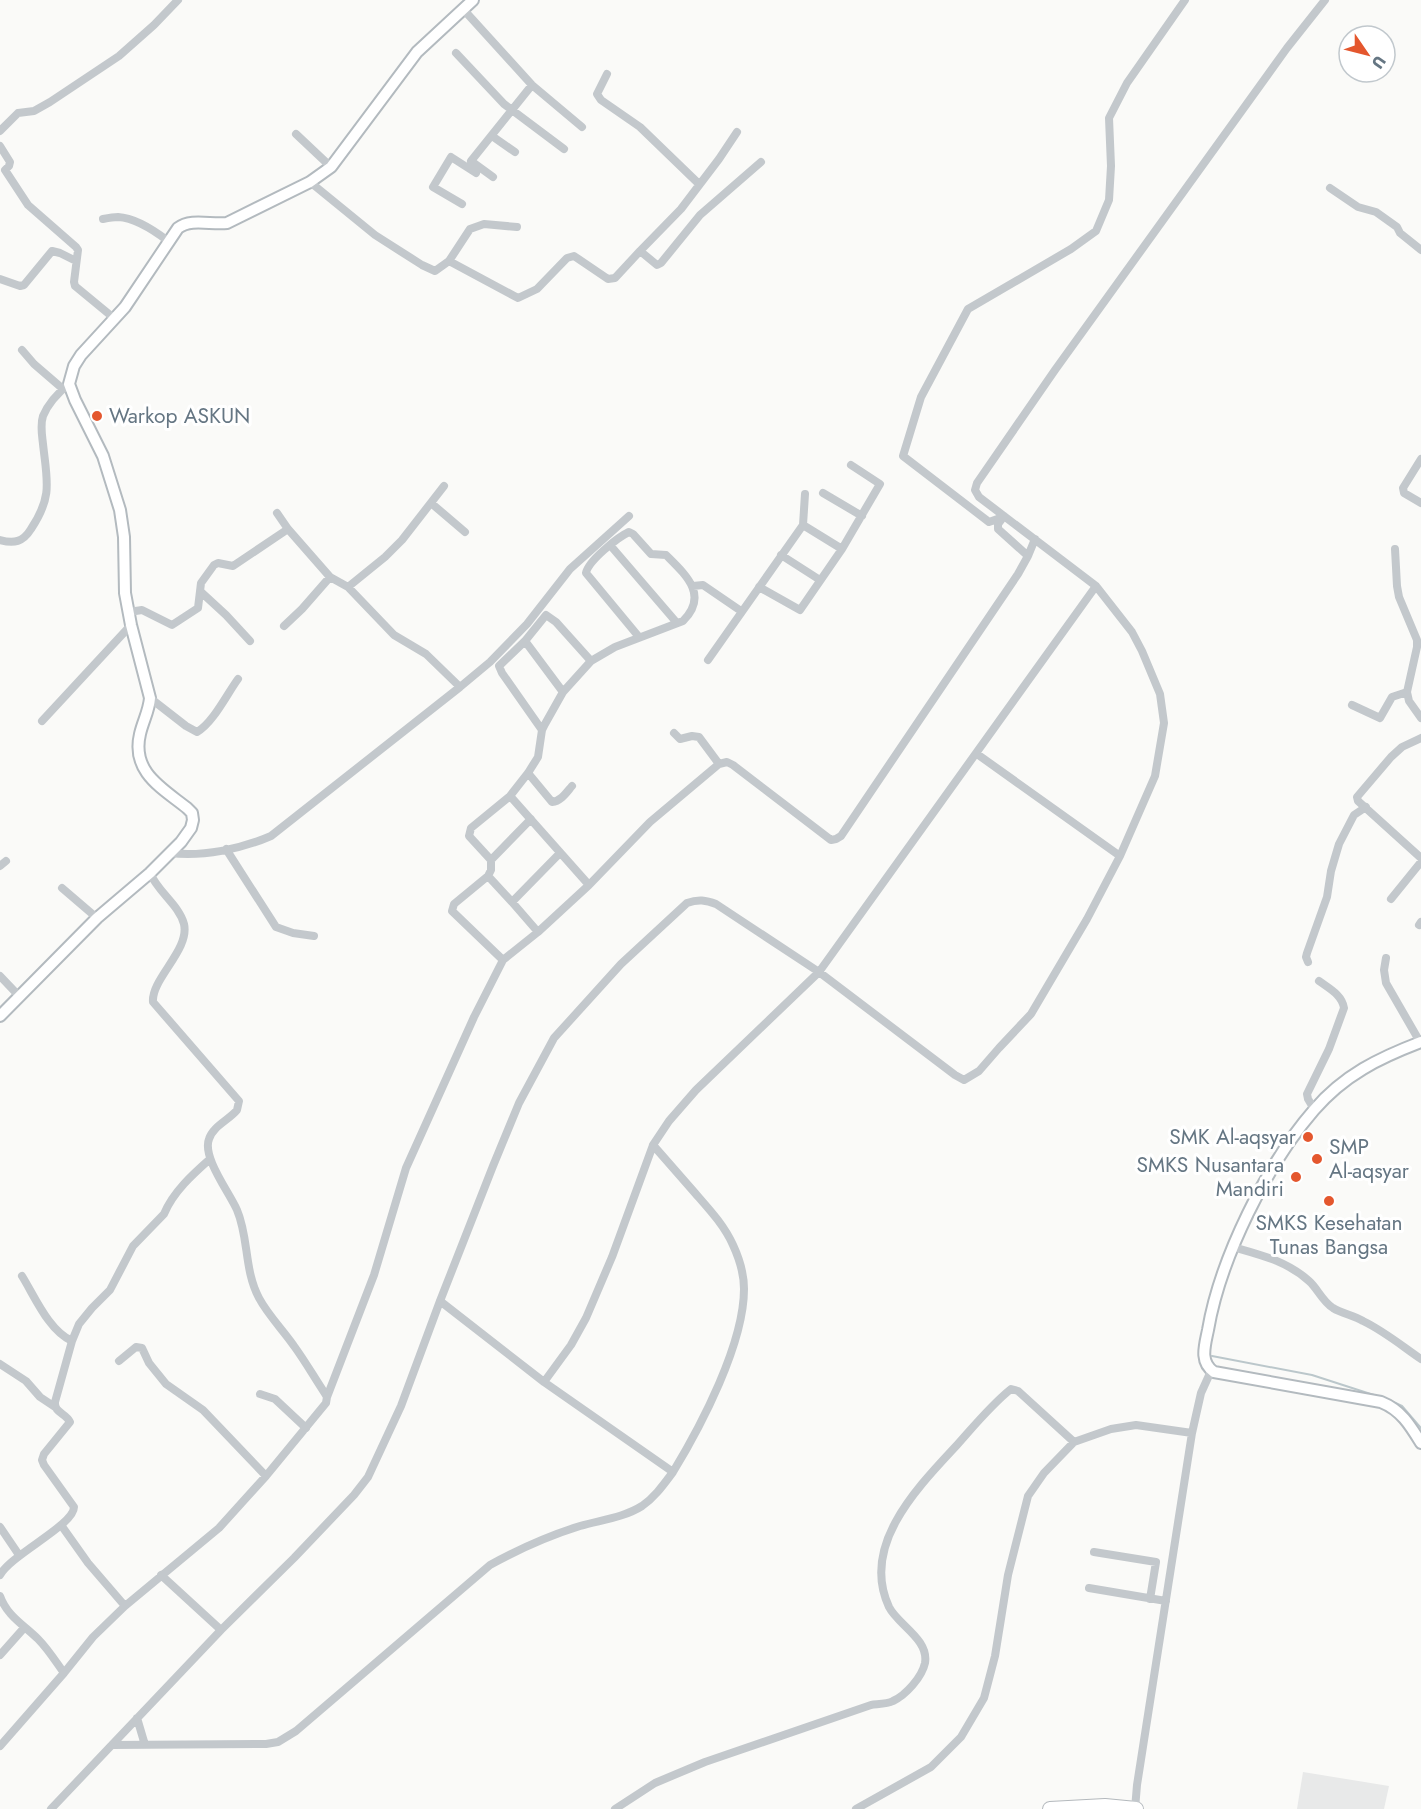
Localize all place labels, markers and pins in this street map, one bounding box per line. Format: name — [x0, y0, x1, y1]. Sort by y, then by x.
place label: Warkop ASKUN — [109, 401, 250, 431]
marker: Warkop ASKUN — [90, 409, 104, 423]
place label: SMK Al-aqsyar — [1169, 1122, 1297, 1152]
marker: SMK Al-aqsyar — [1301, 1130, 1315, 1144]
place label: SMP Al-aqsyar — [1329, 1132, 1410, 1186]
place label: SMKS Nusantara Mandiri — [1136, 1150, 1284, 1204]
marker: SMP Al-aqsyar — [1310, 1152, 1324, 1166]
marker: SMKS Nusantara Mandiri — [1289, 1170, 1303, 1184]
marker: SMKS Kesehatan Tunas Bangsa — [1322, 1194, 1336, 1208]
place label: SMKS Kesehatan Tunas Bangsa — [1256, 1208, 1402, 1262]

